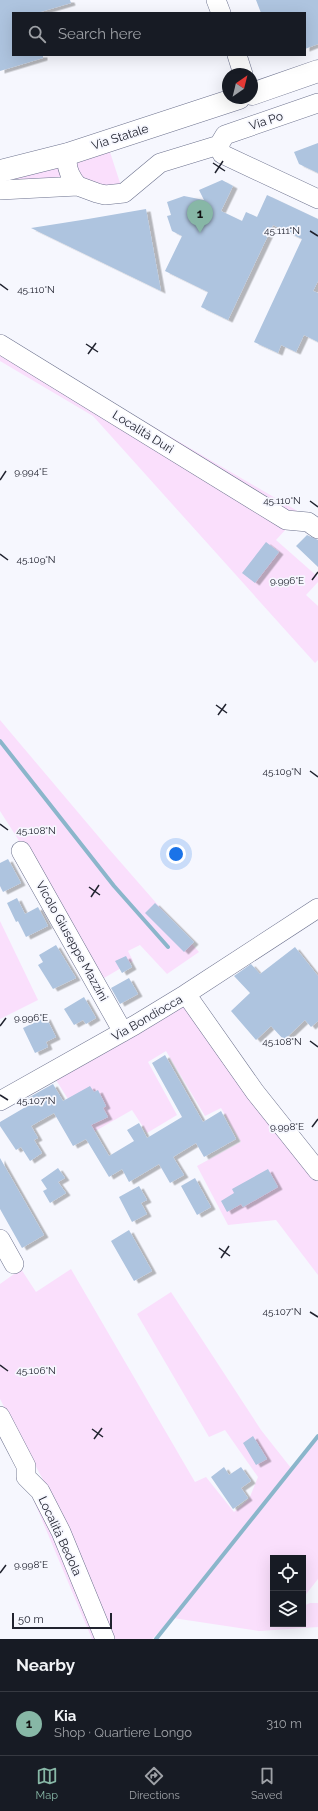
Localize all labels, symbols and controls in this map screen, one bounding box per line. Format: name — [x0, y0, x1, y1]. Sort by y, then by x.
search box — [12, 12, 306, 56]
icon: search — [26, 23, 48, 45]
text: Search here — [58, 25, 141, 43]
north arrow — [222, 68, 258, 104]
street label: Via Po — [247, 109, 285, 133]
street label: Via Statale — [90, 121, 150, 153]
pin: 1 — [187, 200, 213, 233]
text: 45.111°N — [264, 225, 300, 236]
text: 45.110°N — [17, 284, 55, 295]
street label: Località Duri — [110, 408, 176, 456]
text: 9.994°E — [14, 466, 48, 477]
text: 45.110°N — [263, 495, 301, 506]
text: 45.109°N — [16, 554, 56, 565]
text: 9.996°E — [270, 575, 304, 586]
text: 45.109°N — [262, 766, 302, 777]
text: 45.108°N — [16, 825, 56, 836]
your location — [166, 844, 186, 864]
street label: Vicolo Giuseppe Mazzini — [33, 879, 111, 1003]
street label: Via Bondiocca — [109, 992, 185, 1044]
text: 9.996°E — [14, 1012, 48, 1023]
text: 45.108°N — [262, 1036, 302, 1047]
text: 45.107°N — [17, 1095, 55, 1106]
text: 9.998°E — [270, 1121, 304, 1132]
text: 45.107°N — [263, 1306, 301, 1317]
text: 45.106°N — [16, 1365, 56, 1376]
street label: Località Bedola — [35, 1494, 85, 1578]
map controls — [270, 1555, 306, 1627]
button: locate — [270, 1555, 306, 1591]
text: 9.998°E — [14, 1559, 48, 1570]
button: layers — [270, 1591, 306, 1627]
scale bar — [12, 1611, 112, 1630]
text: 50 m — [18, 1613, 44, 1626]
text: Nearby — [16, 1655, 75, 1675]
text: Kia — [54, 1707, 76, 1725]
text: 1 — [26, 1716, 32, 1731]
text: 310 m — [266, 1716, 302, 1731]
text: Shop · Quartiere Longo — [54, 1725, 192, 1740]
tab: Map — [36, 1765, 58, 1802]
tab: Directions — [129, 1765, 180, 1802]
tab: Saved — [251, 1765, 282, 1802]

